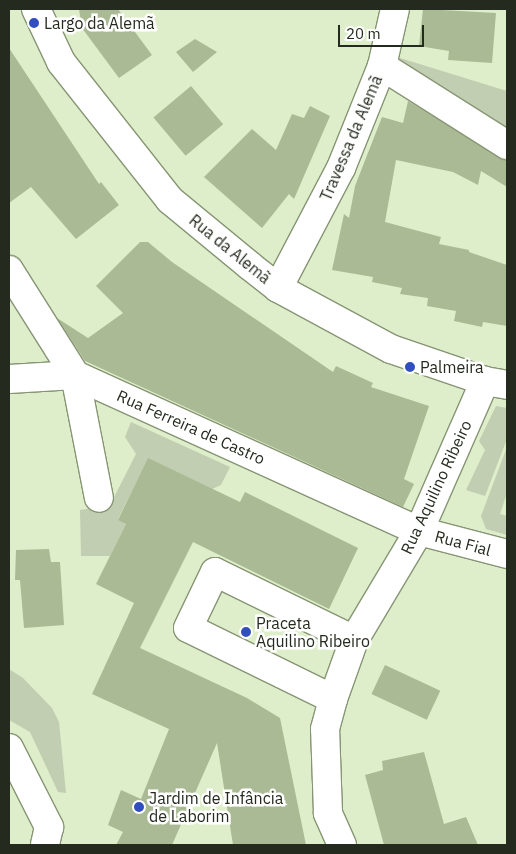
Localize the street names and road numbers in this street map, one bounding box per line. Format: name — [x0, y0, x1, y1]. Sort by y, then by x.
street label: Travessa da Alemã — [316, 72, 386, 204]
street label: Rua da Alemã — [185, 210, 275, 288]
street label: Rua Ferreira de Castro — [114, 386, 268, 468]
street label: Rua Aquilino Ribeiro — [397, 417, 475, 557]
street label: Rua Fial — [433, 526, 493, 560]

